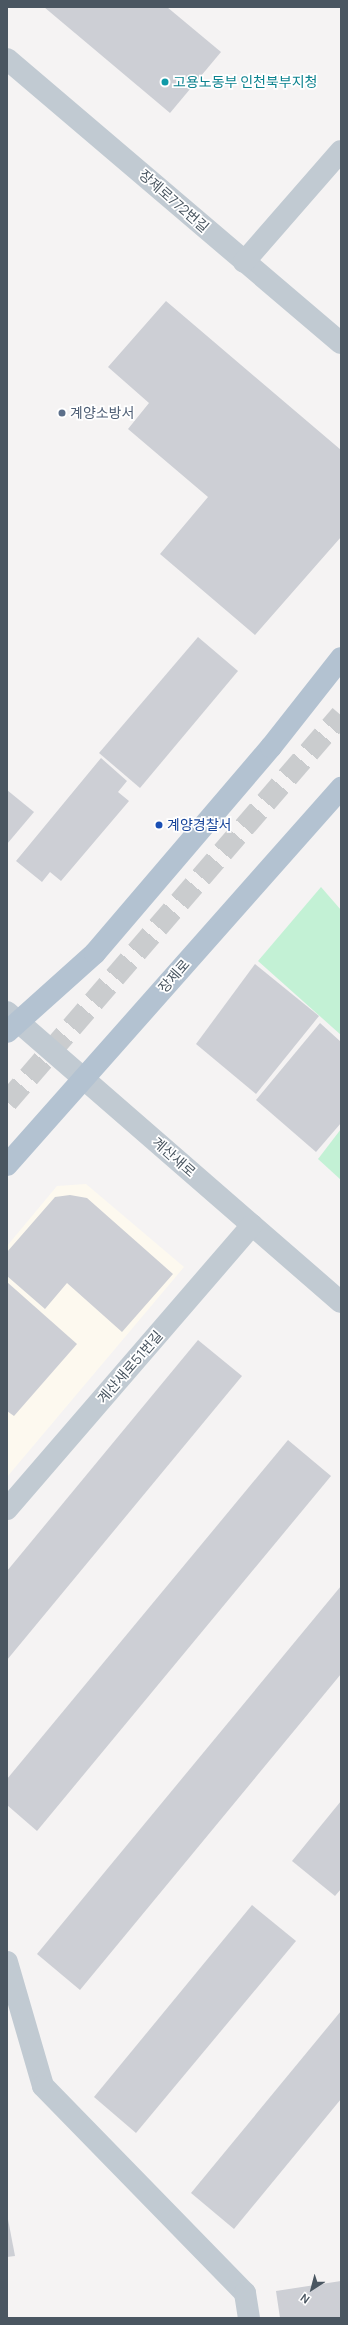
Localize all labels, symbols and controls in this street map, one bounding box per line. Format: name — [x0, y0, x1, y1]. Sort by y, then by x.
place label: 고용노동부 인천북부지청 — [173, 74, 317, 90]
marker: 고용노동부 인천북부지청 — [160, 77, 170, 87]
street label: 장제로772번길 — [136, 166, 212, 236]
place label: 계양소방서 — [70, 405, 134, 421]
marker: 계양소방서 — [57, 408, 67, 418]
place label: 계양경찰서 — [167, 817, 231, 833]
marker: 계양경찰서 — [154, 820, 164, 830]
street label: 장제로 — [155, 956, 193, 996]
street label: 계산새로 — [149, 1134, 199, 1180]
street label: 계산새로51번길 — [94, 1327, 166, 1407]
north arrow — [292, 2269, 332, 2309]
text: N — [297, 2291, 312, 2308]

